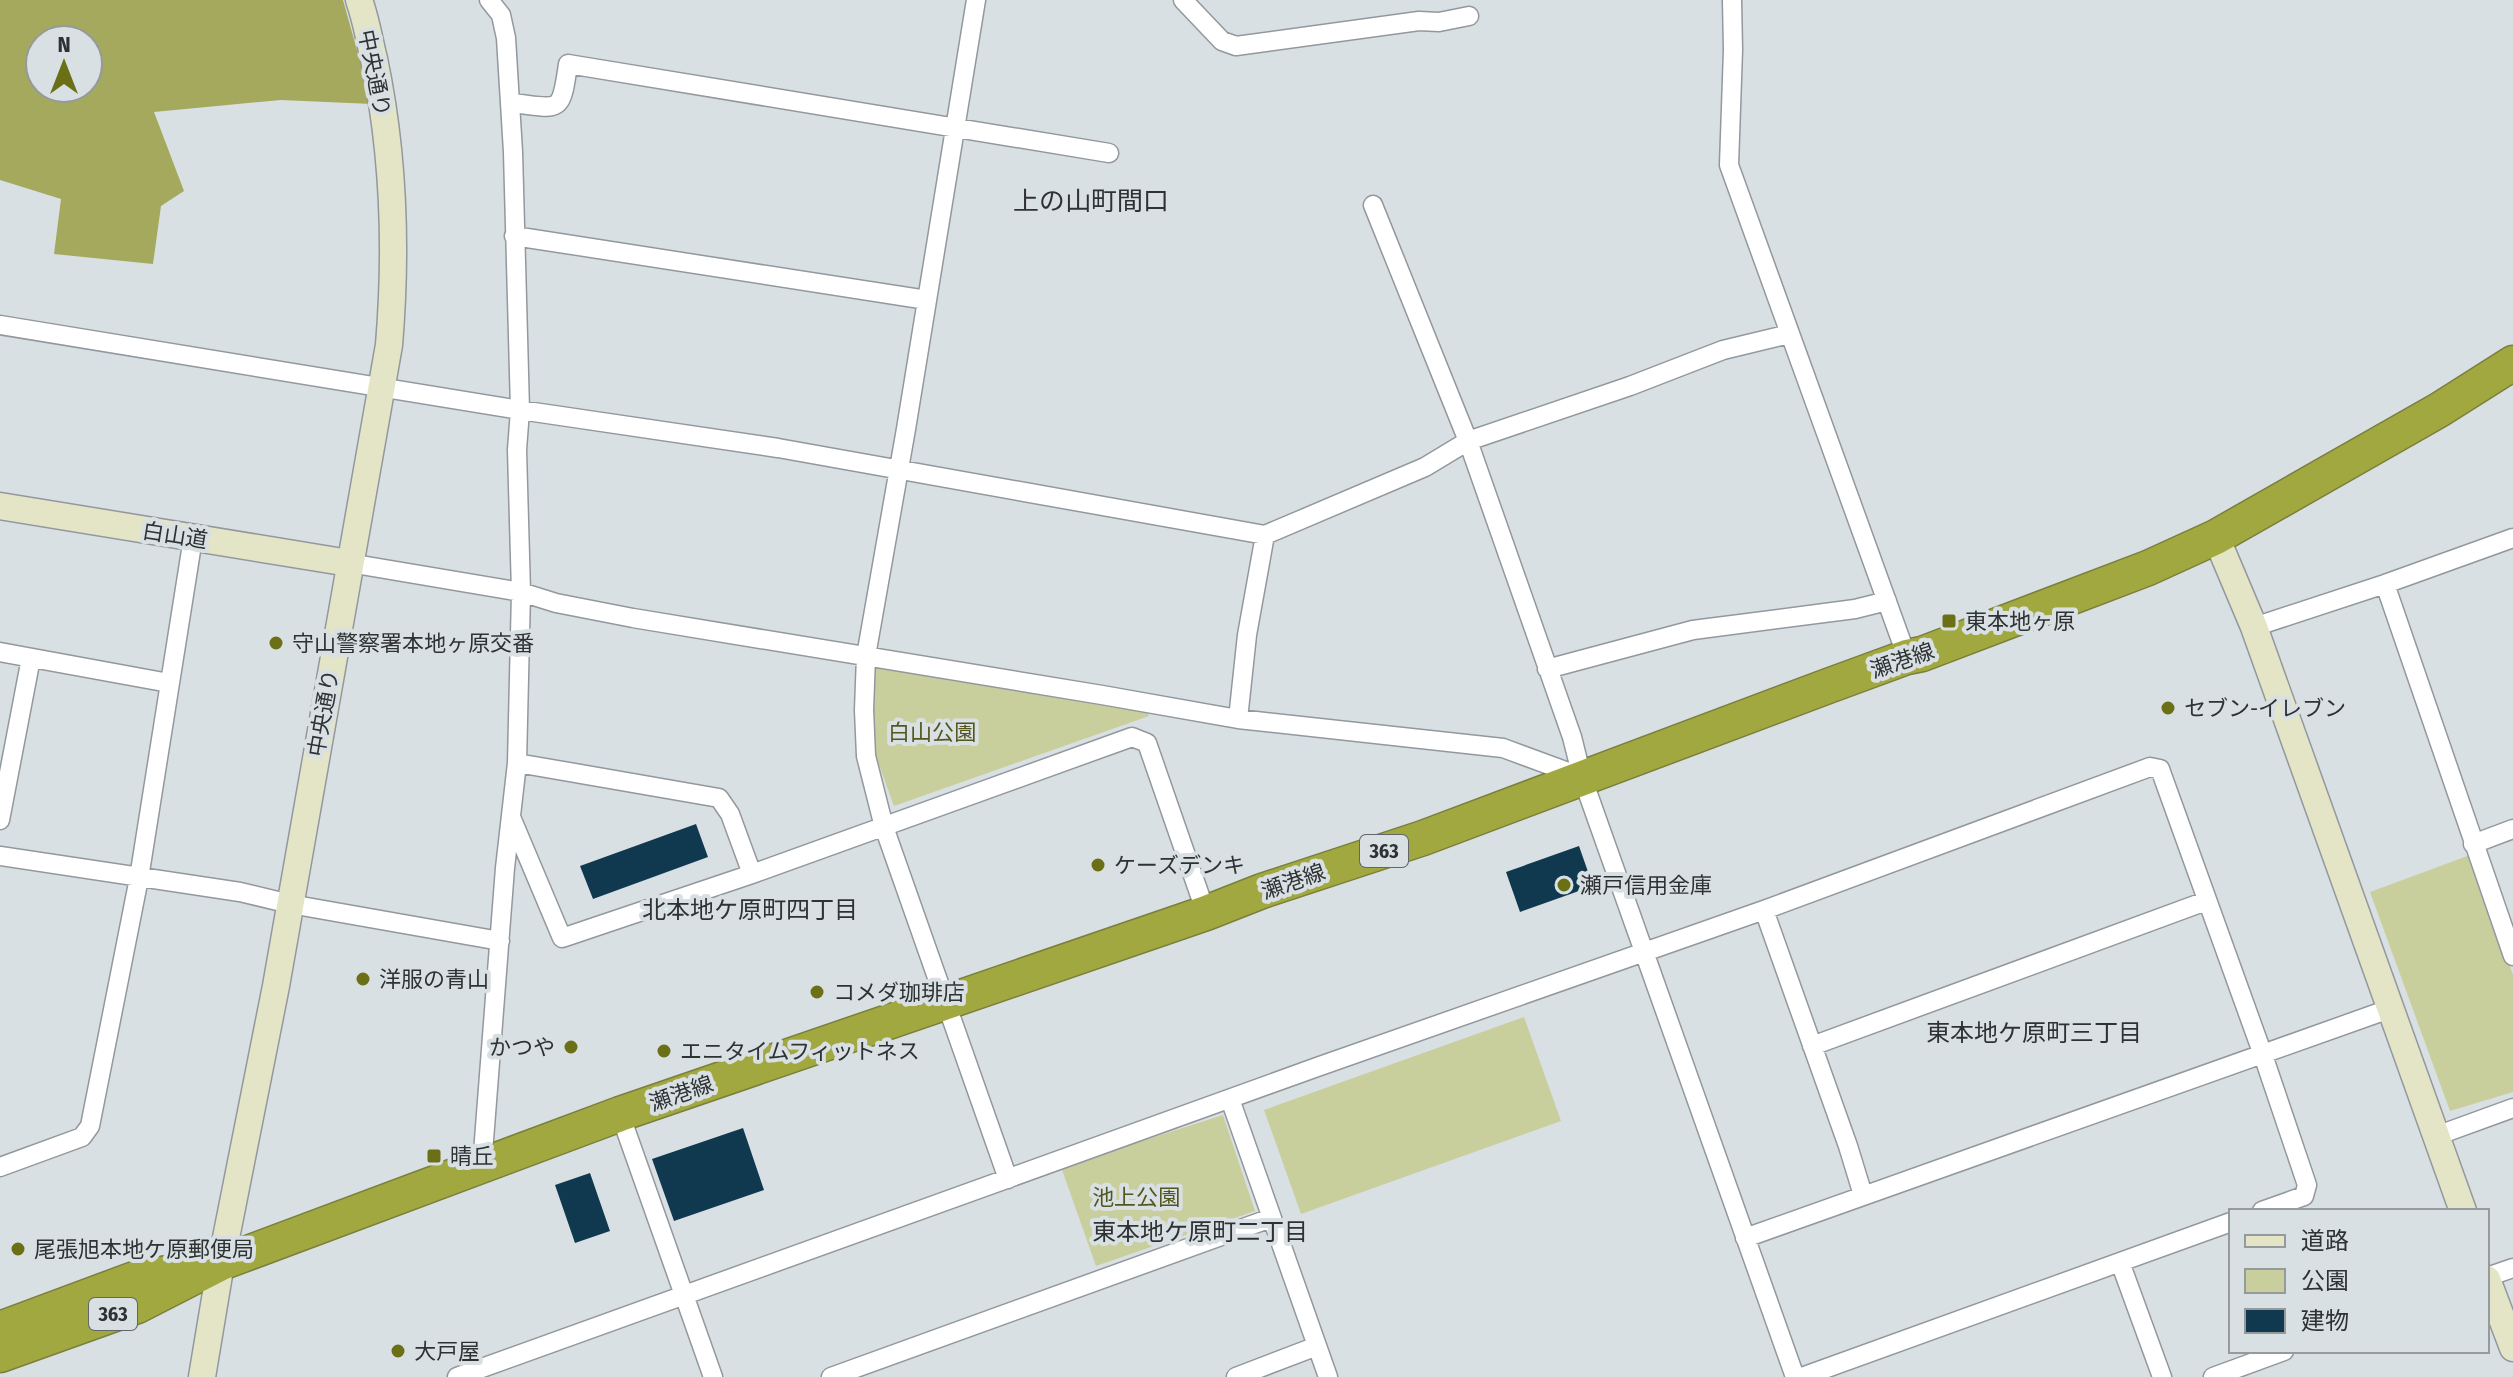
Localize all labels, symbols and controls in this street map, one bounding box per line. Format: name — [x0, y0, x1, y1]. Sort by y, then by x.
north arrow — [24, 24, 104, 104]
street label: 中央通り — [353, 27, 396, 119]
text: N — [57, 31, 71, 58]
district label: 上の山町間口 — [1013, 186, 1169, 217]
street label: 白山道 — [140, 517, 210, 554]
place label: 東本地ヶ原 — [1965, 608, 2075, 635]
marker: 東本地ヶ原 — [1940, 612, 1958, 630]
place label: 守山警察署本地ヶ原交番 — [292, 630, 534, 657]
marker: 守山警察署本地ヶ原交番 — [267, 634, 285, 652]
street label: 瀬港線 — [1867, 637, 1938, 684]
street label: 中央通り — [303, 667, 344, 759]
place label: セブン-イレブン — [2184, 695, 2346, 722]
marker: セブン-イレブン — [2159, 699, 2177, 717]
park label: 白山公園 — [888, 719, 976, 746]
road number: 363 — [1360, 835, 1408, 867]
place label: ケーズデンキ — [1114, 852, 1245, 879]
marker: ケーズデンキ — [1089, 856, 1107, 874]
street label: 瀬港線 — [1258, 858, 1329, 905]
place label: 瀬戸信用金庫 — [1580, 872, 1712, 899]
marker: 瀬戸信用金庫 — [1555, 876, 1573, 894]
district label: 北本地ケ原町四丁目 — [642, 896, 858, 924]
place label: 洋服の青山 — [379, 966, 489, 993]
marker: 洋服の青山 — [354, 970, 372, 988]
place label: コメダ珈琲店 — [833, 979, 965, 1006]
marker: コメダ珈琲店 — [808, 983, 826, 1001]
district label: 東本地ケ原町三丁目 — [1926, 1019, 2142, 1047]
place label: かつや — [489, 1034, 555, 1061]
marker: かつや — [562, 1038, 580, 1056]
place label: エニタイムフィットネス — [680, 1038, 920, 1065]
marker: エニタイムフィットネス — [655, 1042, 673, 1060]
street label: 瀬港線 — [646, 1070, 717, 1117]
place label: 晴丘 — [450, 1143, 494, 1170]
marker: 晴丘 — [425, 1147, 443, 1165]
park label: 池上公園 — [1092, 1184, 1180, 1211]
legend — [2229, 1209, 2489, 1353]
district label: 東本地ケ原町二丁目 — [1092, 1218, 1308, 1246]
text: 道路 — [2301, 1227, 2349, 1255]
place label: 尾張旭本地ケ原郵便局 — [34, 1236, 254, 1263]
marker: 尾張旭本地ケ原郵便局 — [9, 1240, 27, 1258]
text: 公園 — [2301, 1267, 2349, 1295]
road number: 363 — [89, 1298, 137, 1330]
text: 建物 — [2301, 1307, 2349, 1335]
place label: 大戸屋 — [414, 1338, 480, 1365]
marker: 大戸屋 — [389, 1342, 407, 1360]

